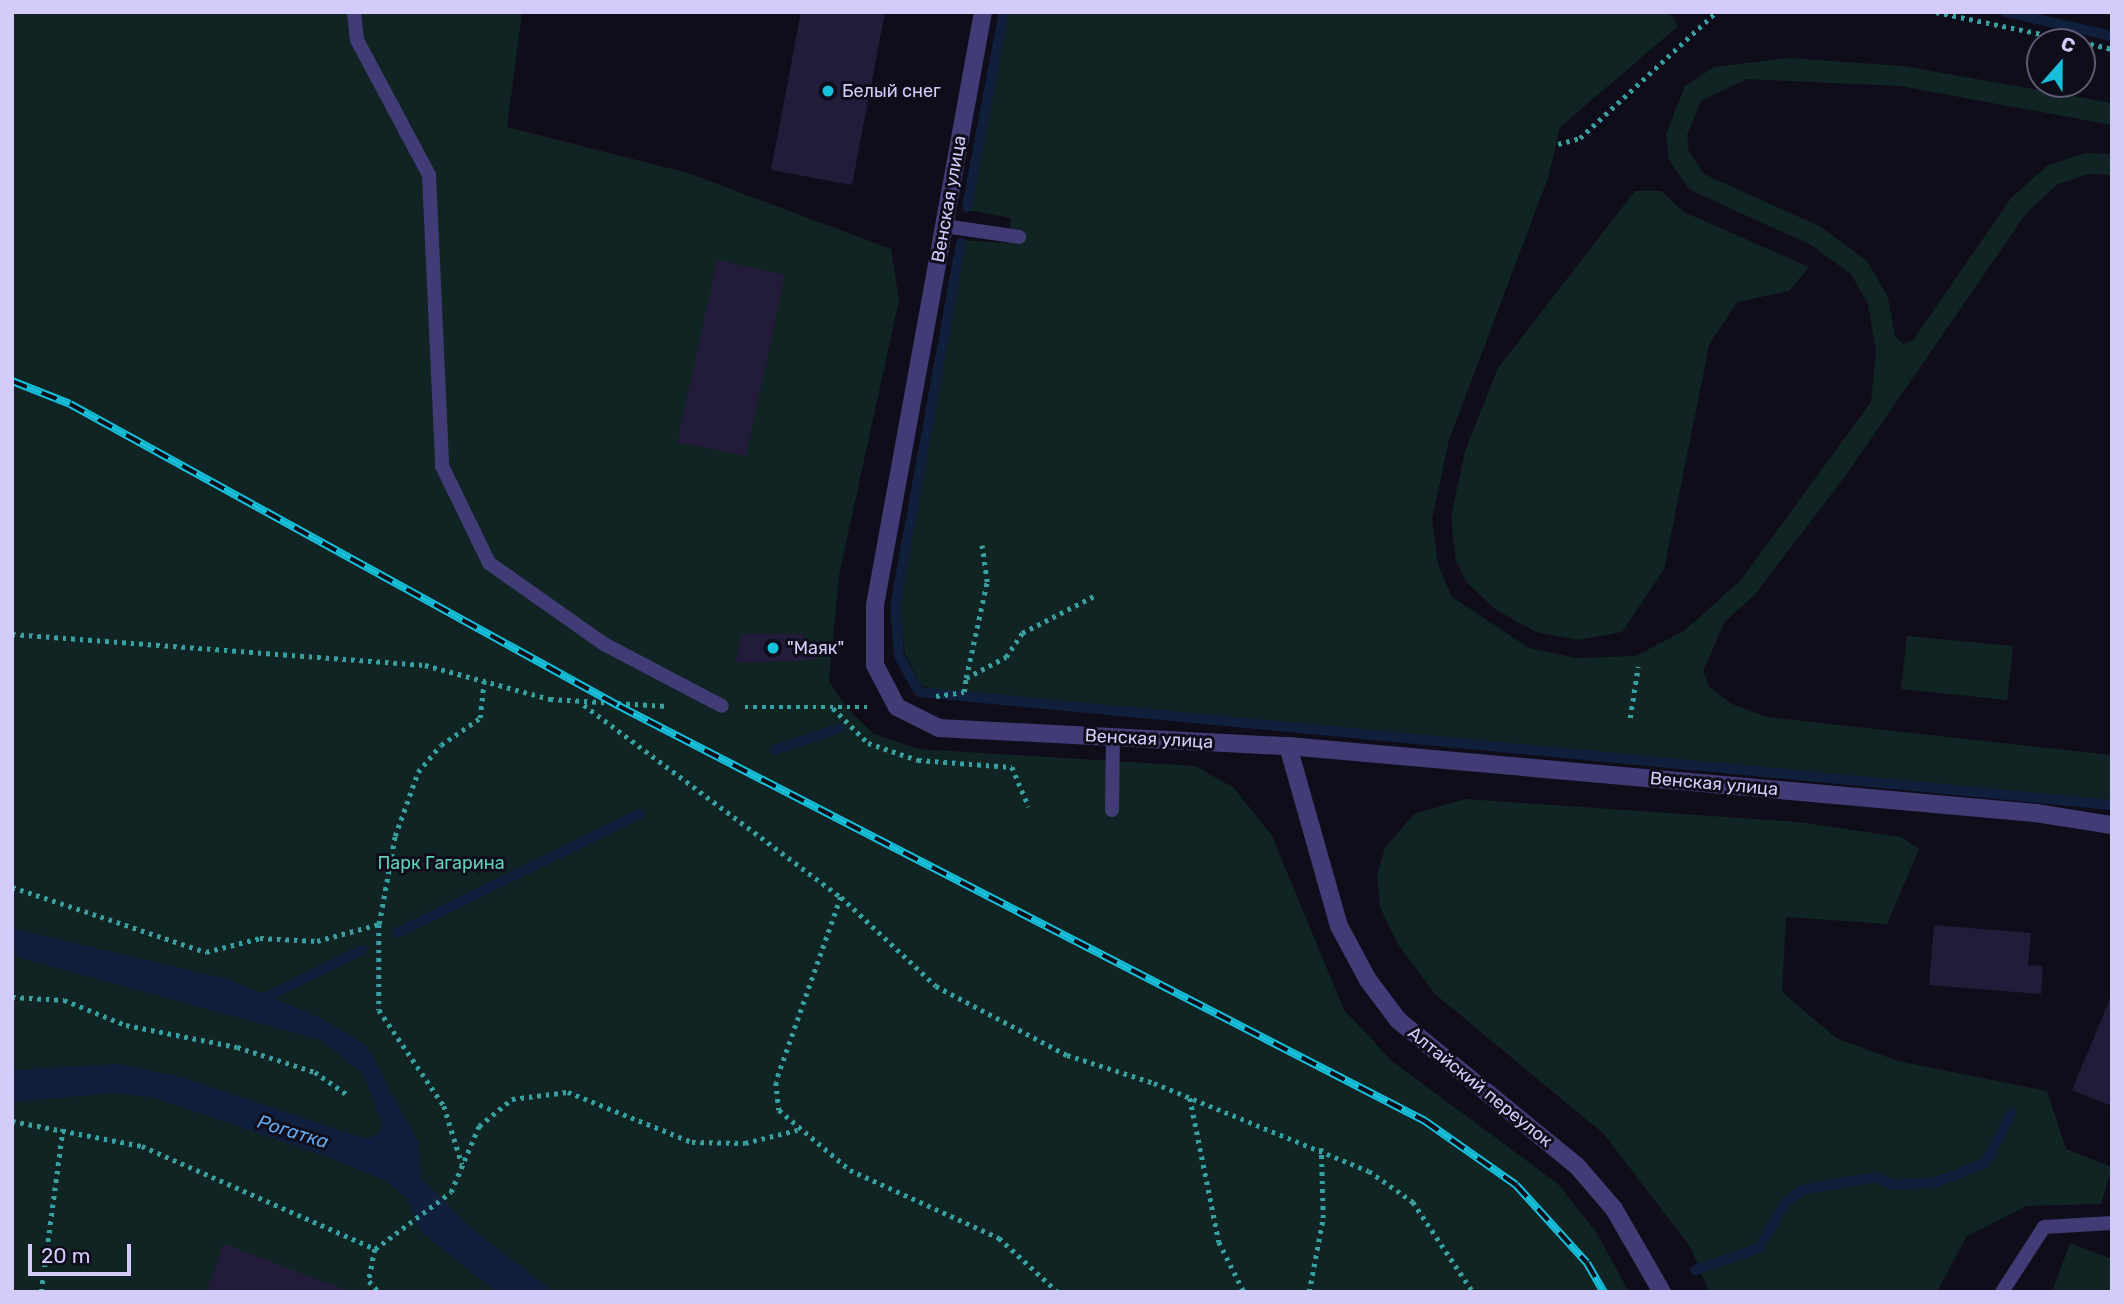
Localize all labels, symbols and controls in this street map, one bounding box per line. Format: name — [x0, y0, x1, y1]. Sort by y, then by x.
north arrow — [2026, 28, 2096, 98]
text: С — [2058, 32, 2078, 58]
place label: Белый снег — [842, 80, 941, 102]
marker: Белый снег — [820, 83, 836, 99]
street label: Венская улица — [927, 134, 971, 264]
place label: "Маяк" — [787, 637, 844, 659]
marker: "Маяк" — [765, 640, 781, 656]
street label: Венская улица — [1084, 725, 1214, 753]
street label: Венская улица — [1649, 768, 1779, 800]
park label: Парк Гагарина — [377, 852, 505, 874]
street label: Алтайский переулок — [1403, 1022, 1557, 1152]
water label: Рогатка — [255, 1110, 331, 1154]
scale bar — [32, 1230, 135, 1274]
text: 20 m — [41, 1243, 90, 1268]

